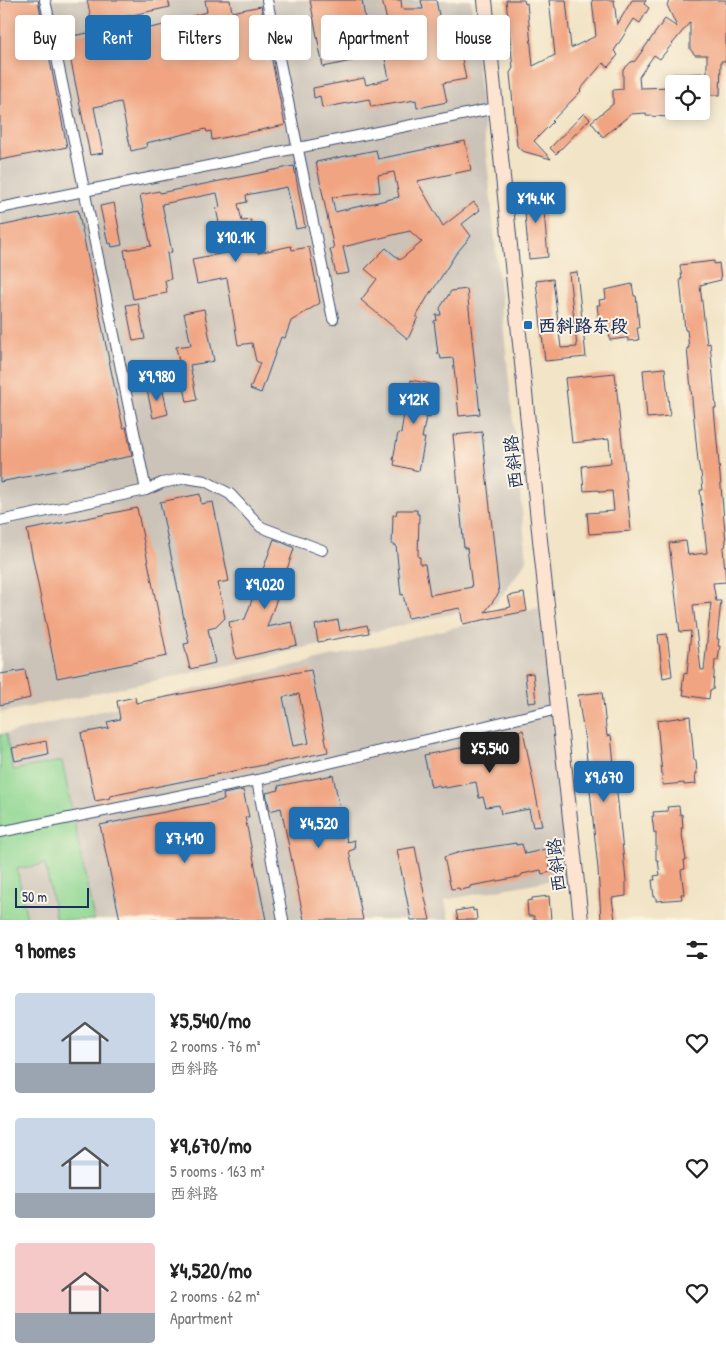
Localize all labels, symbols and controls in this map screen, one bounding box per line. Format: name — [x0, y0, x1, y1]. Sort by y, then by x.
chip: Buy — [15, 15, 75, 60]
chip: Rent — [85, 15, 151, 60]
chip: Filters — [161, 15, 239, 60]
chip: New — [249, 15, 311, 60]
chip: Apartment — [321, 15, 427, 60]
chip: House — [437, 15, 510, 60]
map controls — [665, 75, 710, 120]
button: locate — [665, 75, 710, 120]
pin: ¥14.4K — [495, 182, 577, 224]
text: ¥14.4K — [517, 187, 555, 209]
pin: ¥10.1K — [195, 220, 277, 263]
text: ¥10.1K — [217, 226, 255, 248]
place label: 西斜路东段 — [538, 313, 628, 338]
marker: 西斜路东段 — [522, 319, 534, 331]
pin: ¥9,980 — [116, 360, 198, 402]
text: ¥9,980 — [139, 365, 175, 387]
pin: ¥12K — [384, 382, 444, 425]
text: ¥12K — [399, 388, 429, 410]
street label: 西斜路 — [498, 434, 528, 490]
pin: ¥9,020 — [224, 568, 306, 610]
text: ¥9,020 — [246, 573, 284, 595]
pin: ¥5,540 — [449, 732, 531, 774]
text: ¥5,540 — [471, 737, 509, 759]
pin: ¥9,670 — [563, 760, 645, 803]
text: ¥9,670 — [585, 766, 623, 788]
pin: ¥4,520 — [278, 806, 360, 849]
text: ¥4,520 — [300, 812, 338, 834]
pin: ¥7,410 — [144, 822, 226, 864]
text: ¥7,410 — [166, 827, 204, 849]
street label: 西斜路 — [541, 837, 571, 893]
scale bar — [15, 885, 89, 908]
text: 50 m — [22, 887, 47, 906]
text: 9 homes — [15, 936, 76, 965]
icon: filters — [683, 936, 711, 964]
text: ¥5,540/mo — [170, 1006, 251, 1035]
icon: home — [55, 1013, 115, 1073]
icon: heart — [683, 1029, 711, 1057]
text: 2 rooms · 76 m² — [170, 1035, 260, 1057]
text: 西斜路 — [170, 1057, 218, 1079]
text: ¥9,670/mo — [170, 1131, 252, 1160]
icon: home — [55, 1138, 115, 1198]
icon: heart — [683, 1154, 711, 1182]
text: 5 rooms · 163 m² — [170, 1160, 265, 1182]
text: 西斜路 — [170, 1182, 218, 1204]
text: ¥4,520/mo — [170, 1256, 252, 1285]
icon: home — [55, 1263, 115, 1323]
icon: heart — [683, 1279, 711, 1307]
text: 2 rooms · 62 m² — [170, 1285, 260, 1307]
text: Apartment — [170, 1307, 233, 1329]

